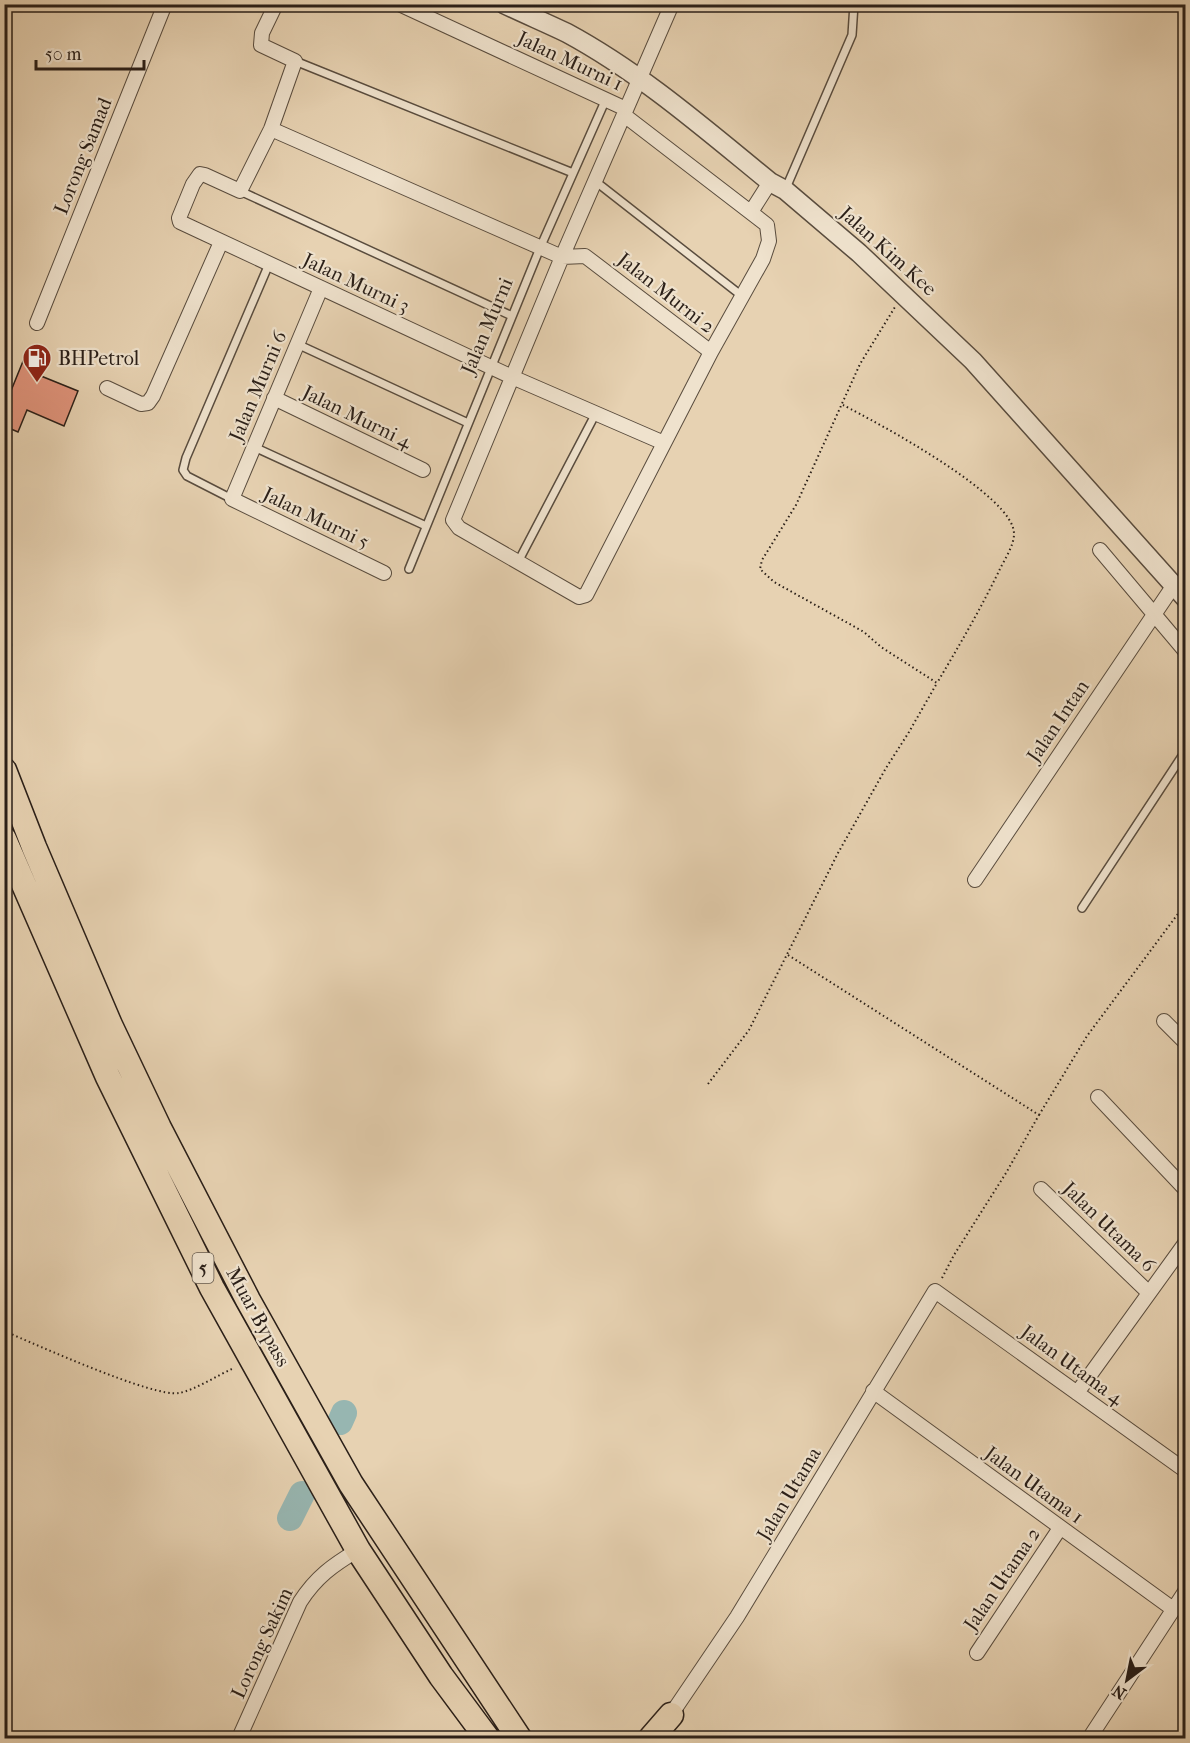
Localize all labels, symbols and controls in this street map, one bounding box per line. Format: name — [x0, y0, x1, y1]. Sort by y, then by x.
street label: Jalan Murni 1 — [512, 26, 626, 95]
scale bar — [36, 33, 144, 71]
text: 50 m — [45, 44, 82, 65]
street label: Lorong Samad — [49, 93, 117, 218]
street label: Jalan Kim Kee — [833, 200, 941, 301]
street label: Jalan Murni 3 — [297, 247, 413, 318]
street label: Jalan Murni 2 — [611, 247, 719, 338]
street label: Jalan Murni — [456, 274, 518, 379]
street label: Jalan Murni 6 — [224, 327, 292, 446]
fuel station icon: BHPetrol — [21, 342, 53, 384]
place label: BHPetrol — [58, 347, 140, 370]
street label: Jalan Murni 4 — [297, 380, 416, 454]
street label: Jalan Murni 5 — [257, 481, 373, 554]
street label: Jalan Intan — [1021, 675, 1094, 768]
street label: Jalan Utama 6 — [1056, 1176, 1160, 1277]
road number: 5 — [192, 1253, 214, 1283]
street label: Muar Bypass — [221, 1263, 295, 1371]
street label: Jalan Utama 4 — [1015, 1319, 1129, 1411]
street label: Jalan Utama 1 — [979, 1440, 1088, 1528]
street label: Jalan Utama — [751, 1443, 826, 1547]
street label: Jalan Utama 2 — [958, 1523, 1045, 1637]
street label: Lorong Sakim — [226, 1584, 298, 1702]
north arrow — [1097, 1650, 1157, 1710]
text: N — [1108, 1681, 1129, 1704]

